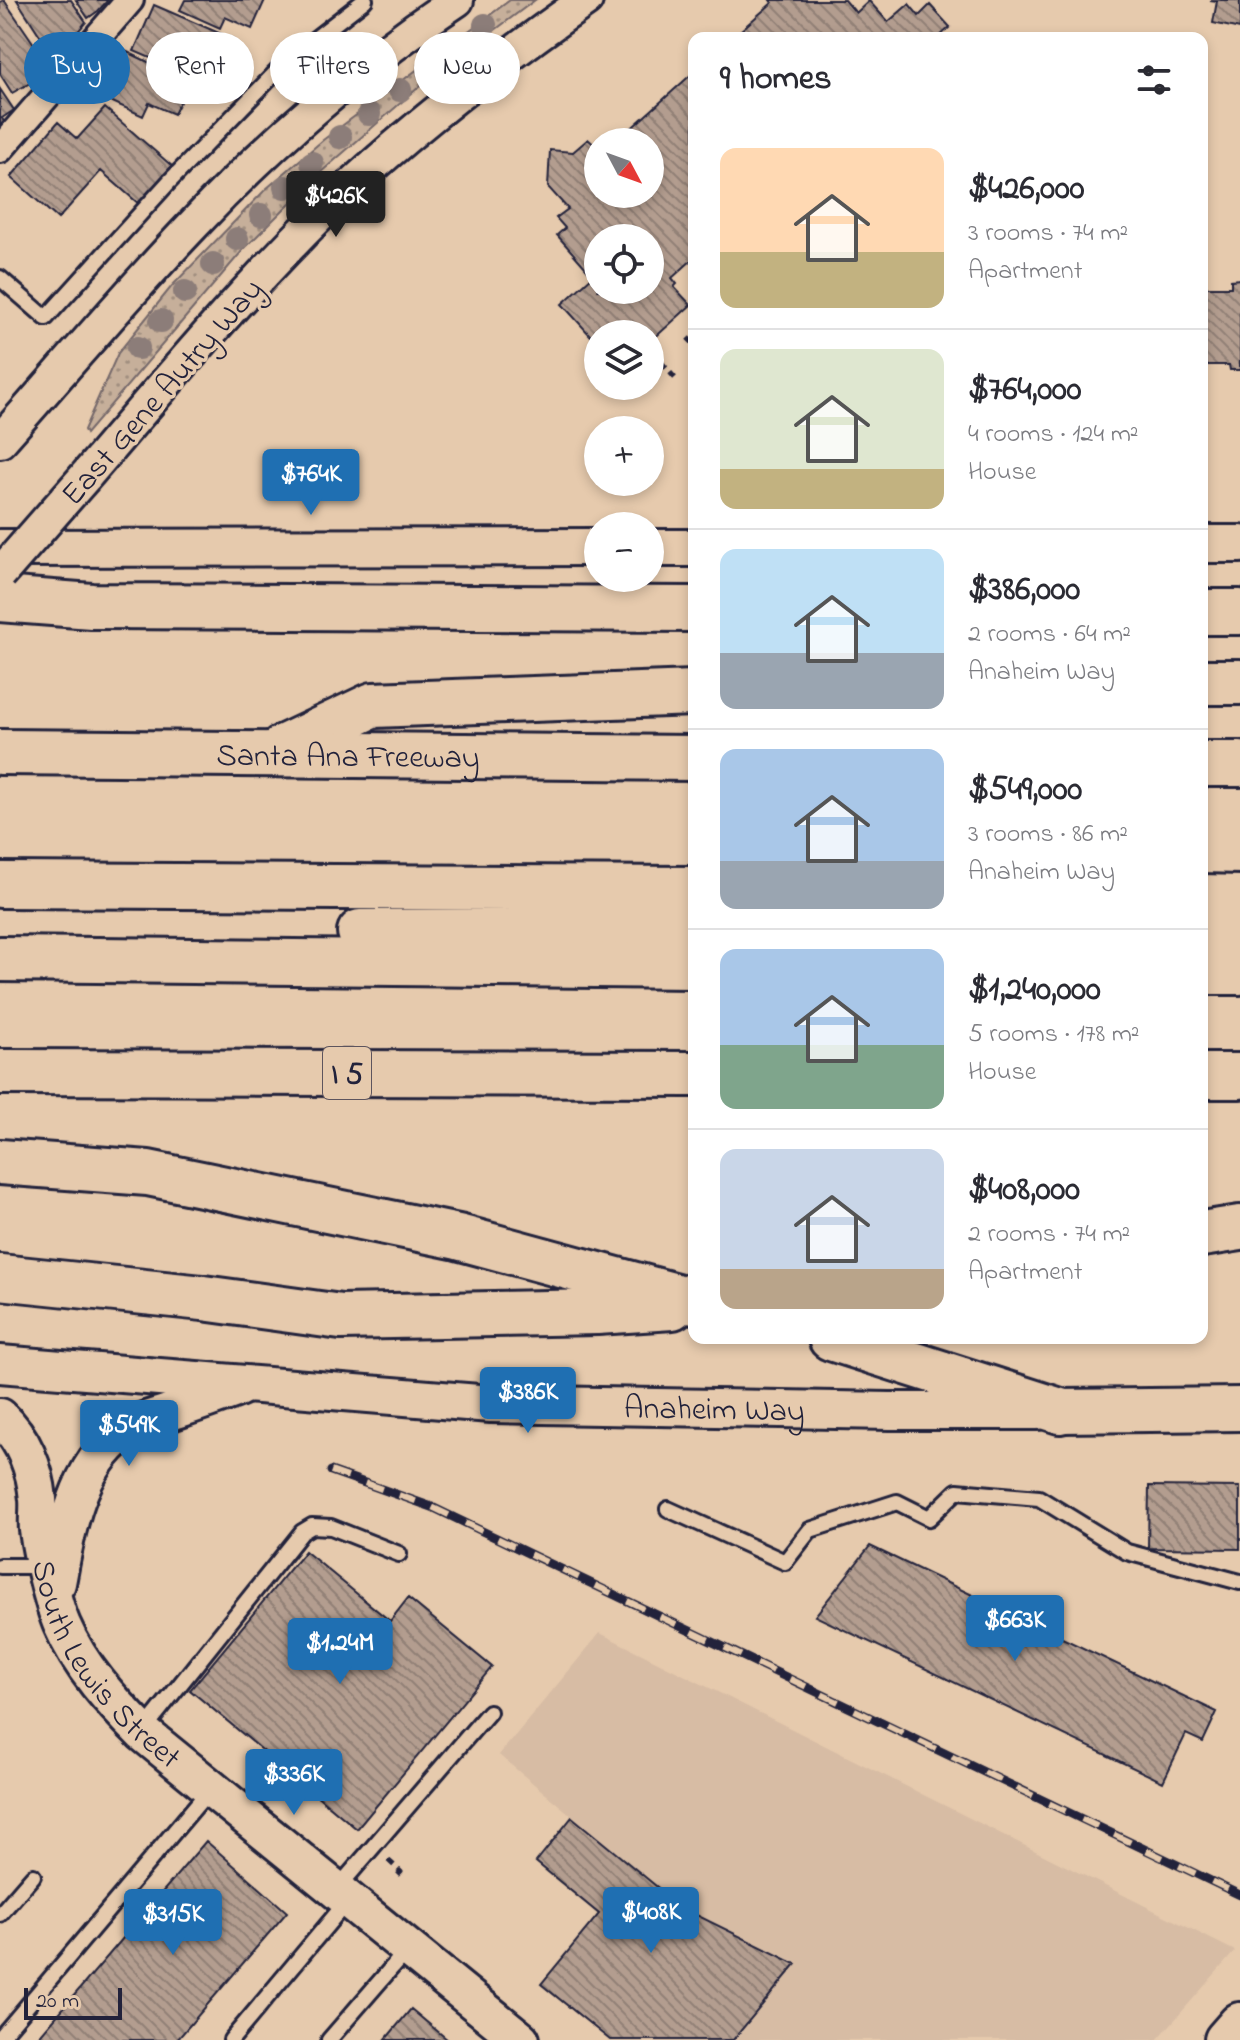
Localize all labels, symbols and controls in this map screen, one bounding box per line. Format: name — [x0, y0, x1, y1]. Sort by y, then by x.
chip: Buy — [24, 32, 130, 104]
chip: Rent — [146, 32, 254, 104]
chip: Filters — [270, 32, 398, 104]
chip: New — [414, 32, 520, 104]
text: 9 homes — [720, 55, 832, 105]
icon: filters — [1132, 58, 1176, 102]
north arrow — [584, 128, 664, 208]
map controls — [584, 128, 664, 592]
text: $426,000 — [968, 165, 1084, 215]
pin: $426K — [280, 171, 392, 239]
text: $426K — [304, 178, 368, 216]
icon: home — [784, 180, 880, 276]
text: 3 rooms · 74 m² — [968, 215, 1128, 253]
button: locate — [584, 224, 664, 304]
text: Apartment — [968, 253, 1082, 291]
street label: East Gene Autry Way — [51, 269, 276, 518]
button: layers — [584, 320, 664, 400]
text: $764,000 — [968, 366, 1081, 416]
icon: home — [784, 381, 880, 477]
button: + — [584, 416, 664, 496]
text: 4 rooms · 124 m² — [968, 416, 1139, 454]
pin: $764K — [255, 449, 367, 517]
text: House — [968, 454, 1036, 492]
text: $764K — [280, 456, 342, 494]
button: − — [584, 512, 664, 592]
text: $386,000 — [968, 566, 1080, 616]
icon: home — [784, 581, 880, 677]
text: 2 rooms · 64 m² — [968, 616, 1131, 654]
text: Anaheim Way — [968, 654, 1115, 692]
street label: Santa Ana Freeway — [216, 734, 480, 783]
text: $549,000 — [968, 766, 1082, 816]
icon: home — [784, 781, 880, 877]
text: 3 rooms · 86 m² — [968, 816, 1128, 854]
text: Anaheim Way — [968, 854, 1115, 892]
text: $1,240,000 — [968, 966, 1101, 1016]
icon: home — [784, 981, 880, 1077]
text: 5 rooms · 178 m² — [968, 1016, 1140, 1054]
road number: I 5 — [323, 1047, 371, 1099]
text: House — [968, 1054, 1036, 1092]
text: $408,000 — [968, 1166, 1080, 1216]
icon: home — [784, 1181, 880, 1277]
text: 2 rooms · 74 m² — [968, 1216, 1130, 1254]
text: Apartment — [968, 1254, 1082, 1292]
pin: $386K — [472, 1367, 584, 1435]
text: $386K — [498, 1374, 558, 1412]
street label: Anaheim Way — [623, 1386, 805, 1437]
pin: $549K — [73, 1400, 185, 1468]
text: $549K — [98, 1407, 160, 1445]
street label: South Lewis Street — [17, 1556, 190, 1782]
pin: $663K — [959, 1595, 1071, 1663]
text: $663K — [984, 1602, 1046, 1640]
pin: $1.24M — [275, 1618, 405, 1686]
text: $1.24M — [306, 1625, 374, 1663]
pin: $336K — [238, 1749, 350, 1817]
text: $336K — [263, 1756, 325, 1794]
pin: $408K — [595, 1887, 707, 1955]
pin: $315K — [117, 1889, 229, 1957]
text: $408K — [621, 1894, 681, 1932]
text: $315K — [142, 1896, 204, 1934]
scale bar — [24, 1984, 122, 2020]
text: 20 m — [36, 1986, 79, 2018]

